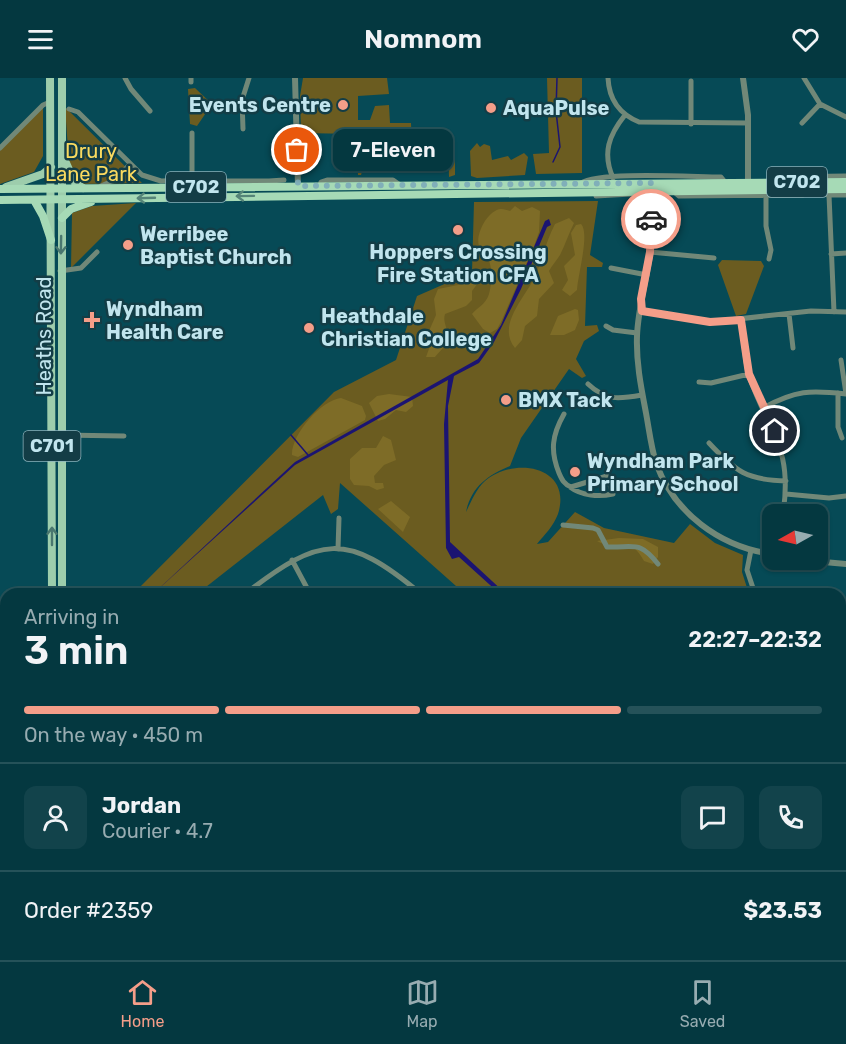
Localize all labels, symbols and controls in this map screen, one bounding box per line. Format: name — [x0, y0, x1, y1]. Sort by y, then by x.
icon: menu — [24, 23, 57, 56]
text: Nomnom — [364, 23, 482, 55]
icon: heart — [789, 23, 822, 56]
place label: Events Centre — [189, 93, 331, 117]
place label: AquaPulse — [503, 96, 610, 120]
marker: Events Centre — [336, 98, 350, 112]
marker: AquaPulse — [484, 101, 498, 115]
pin — [271, 124, 322, 175]
callout: 7-Eleven — [333, 129, 453, 171]
icon: bag — [280, 133, 313, 166]
text: 7-Eleven — [350, 138, 436, 162]
park label: Drury Lane Park — [45, 139, 138, 186]
road number: C702 — [767, 167, 827, 197]
road number: C702 — [166, 172, 226, 202]
courier — [621, 189, 681, 249]
one-way arrow — [235, 191, 255, 202]
one-way arrow — [137, 192, 157, 203]
icon: car — [635, 203, 668, 236]
place label: Werribee Baptist Church — [140, 222, 292, 269]
marker: Hoppers Crossing Fire Station CFA — [451, 223, 465, 237]
one-way arrow — [55, 234, 67, 254]
marker: Werribee Baptist Church — [121, 238, 135, 252]
place label: Hoppers Crossing Fire Station CFA — [369, 240, 547, 287]
street label: Heaths Road — [32, 277, 56, 395]
place label: Wyndham Health Care — [106, 297, 224, 344]
place label: Heathdale Christian College — [321, 304, 492, 351]
marker: Wyndham Health Care — [83, 311, 101, 329]
marker: Heathdale Christian College — [302, 321, 316, 335]
place label: BMX Tack — [518, 388, 613, 412]
marker: BMX Tack — [499, 393, 513, 407]
pin — [749, 405, 800, 456]
icon: home — [758, 414, 791, 447]
road number: C701 — [23, 431, 80, 461]
place label: Wyndham Park Primary School — [587, 449, 738, 496]
marker: Wyndham Park Primary School — [568, 465, 582, 479]
north arrow — [762, 504, 828, 570]
map controls — [762, 504, 828, 570]
one-way arrow — [46, 526, 58, 546]
text: Arriving in — [24, 605, 119, 629]
text: 22:27–22:32 — [688, 626, 822, 653]
text: 3 min — [24, 628, 129, 674]
text: On the way · 450 m — [24, 723, 203, 747]
button: person — [24, 786, 87, 849]
button: chat — [681, 786, 744, 849]
button: phone — [759, 786, 822, 849]
text: Jordan — [102, 792, 181, 819]
text: Courier · 4.7 — [102, 819, 213, 843]
text: Order #2359 — [24, 897, 153, 924]
text: $23.53 — [744, 897, 822, 924]
tab: Home — [121, 976, 164, 1031]
tab: Map — [406, 976, 439, 1031]
tab: Saved — [680, 976, 725, 1031]

